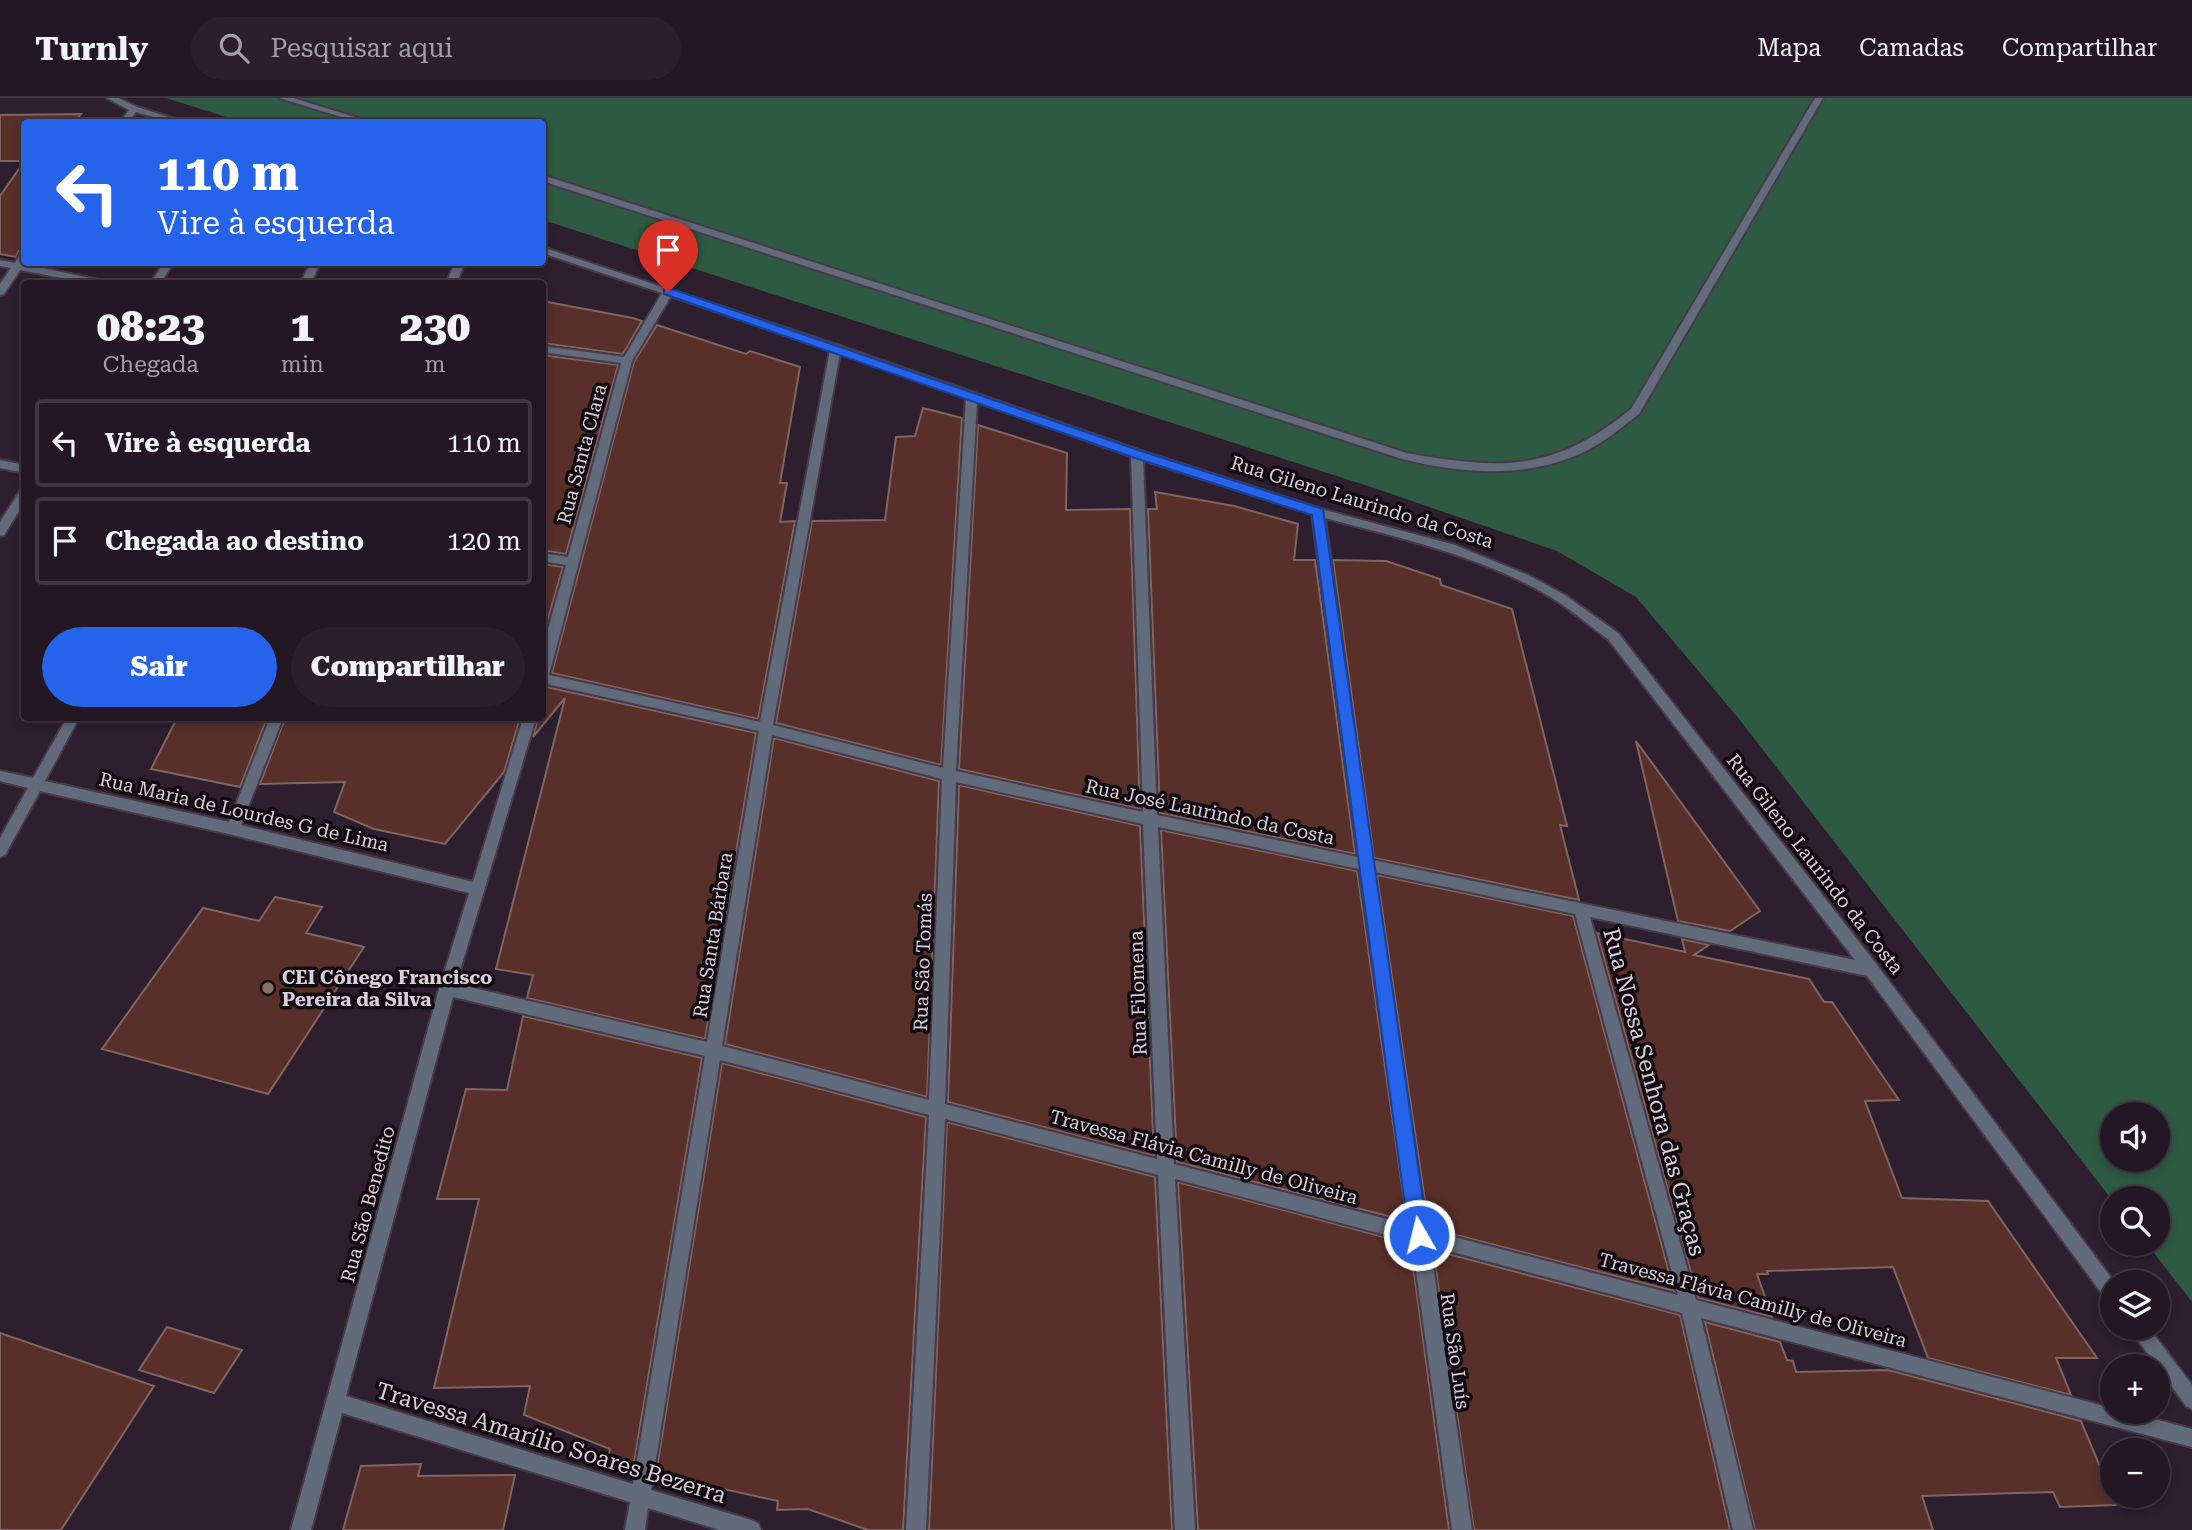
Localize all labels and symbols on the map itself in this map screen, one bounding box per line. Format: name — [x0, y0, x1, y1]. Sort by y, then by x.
pin — [638, 220, 698, 292]
street label: Rua Santa Clara — [552, 381, 612, 527]
street label: Rua Gileno Laurindo da Costa — [1228, 451, 1497, 553]
street label: Rua Gileno Laurindo da Costa — [1722, 749, 1909, 979]
street label: Rua Maria de Lourdes G de Lima — [97, 767, 392, 857]
street label: Rua José Laurindo da Costa — [1083, 774, 1337, 850]
street label: Rua Santa Bárbara — [689, 850, 738, 1019]
street label: Rua São Tomás — [909, 893, 937, 1031]
street label: Rua Nossa Senhora das Graças — [1597, 925, 1711, 1259]
street label: Rua Filomena — [1124, 929, 1152, 1056]
place label: CEI Cônego Francisco Pereira da Silva — [282, 966, 492, 1011]
marker: CEI Cônego Francisco Pereira da Silva — [260, 980, 276, 996]
street label: Travessa Flávia Camilly de Oliveira — [1048, 1105, 1361, 1209]
street label: Rua São Benedito — [336, 1123, 400, 1285]
position arrow — [1382, 1198, 1456, 1272]
street label: Travessa Flávia Camilly de Oliveira — [1597, 1248, 1910, 1352]
street label: Rua São Luís — [1435, 1291, 1475, 1411]
street label: Travessa Amarílio Soares Bezerra — [373, 1377, 730, 1509]

